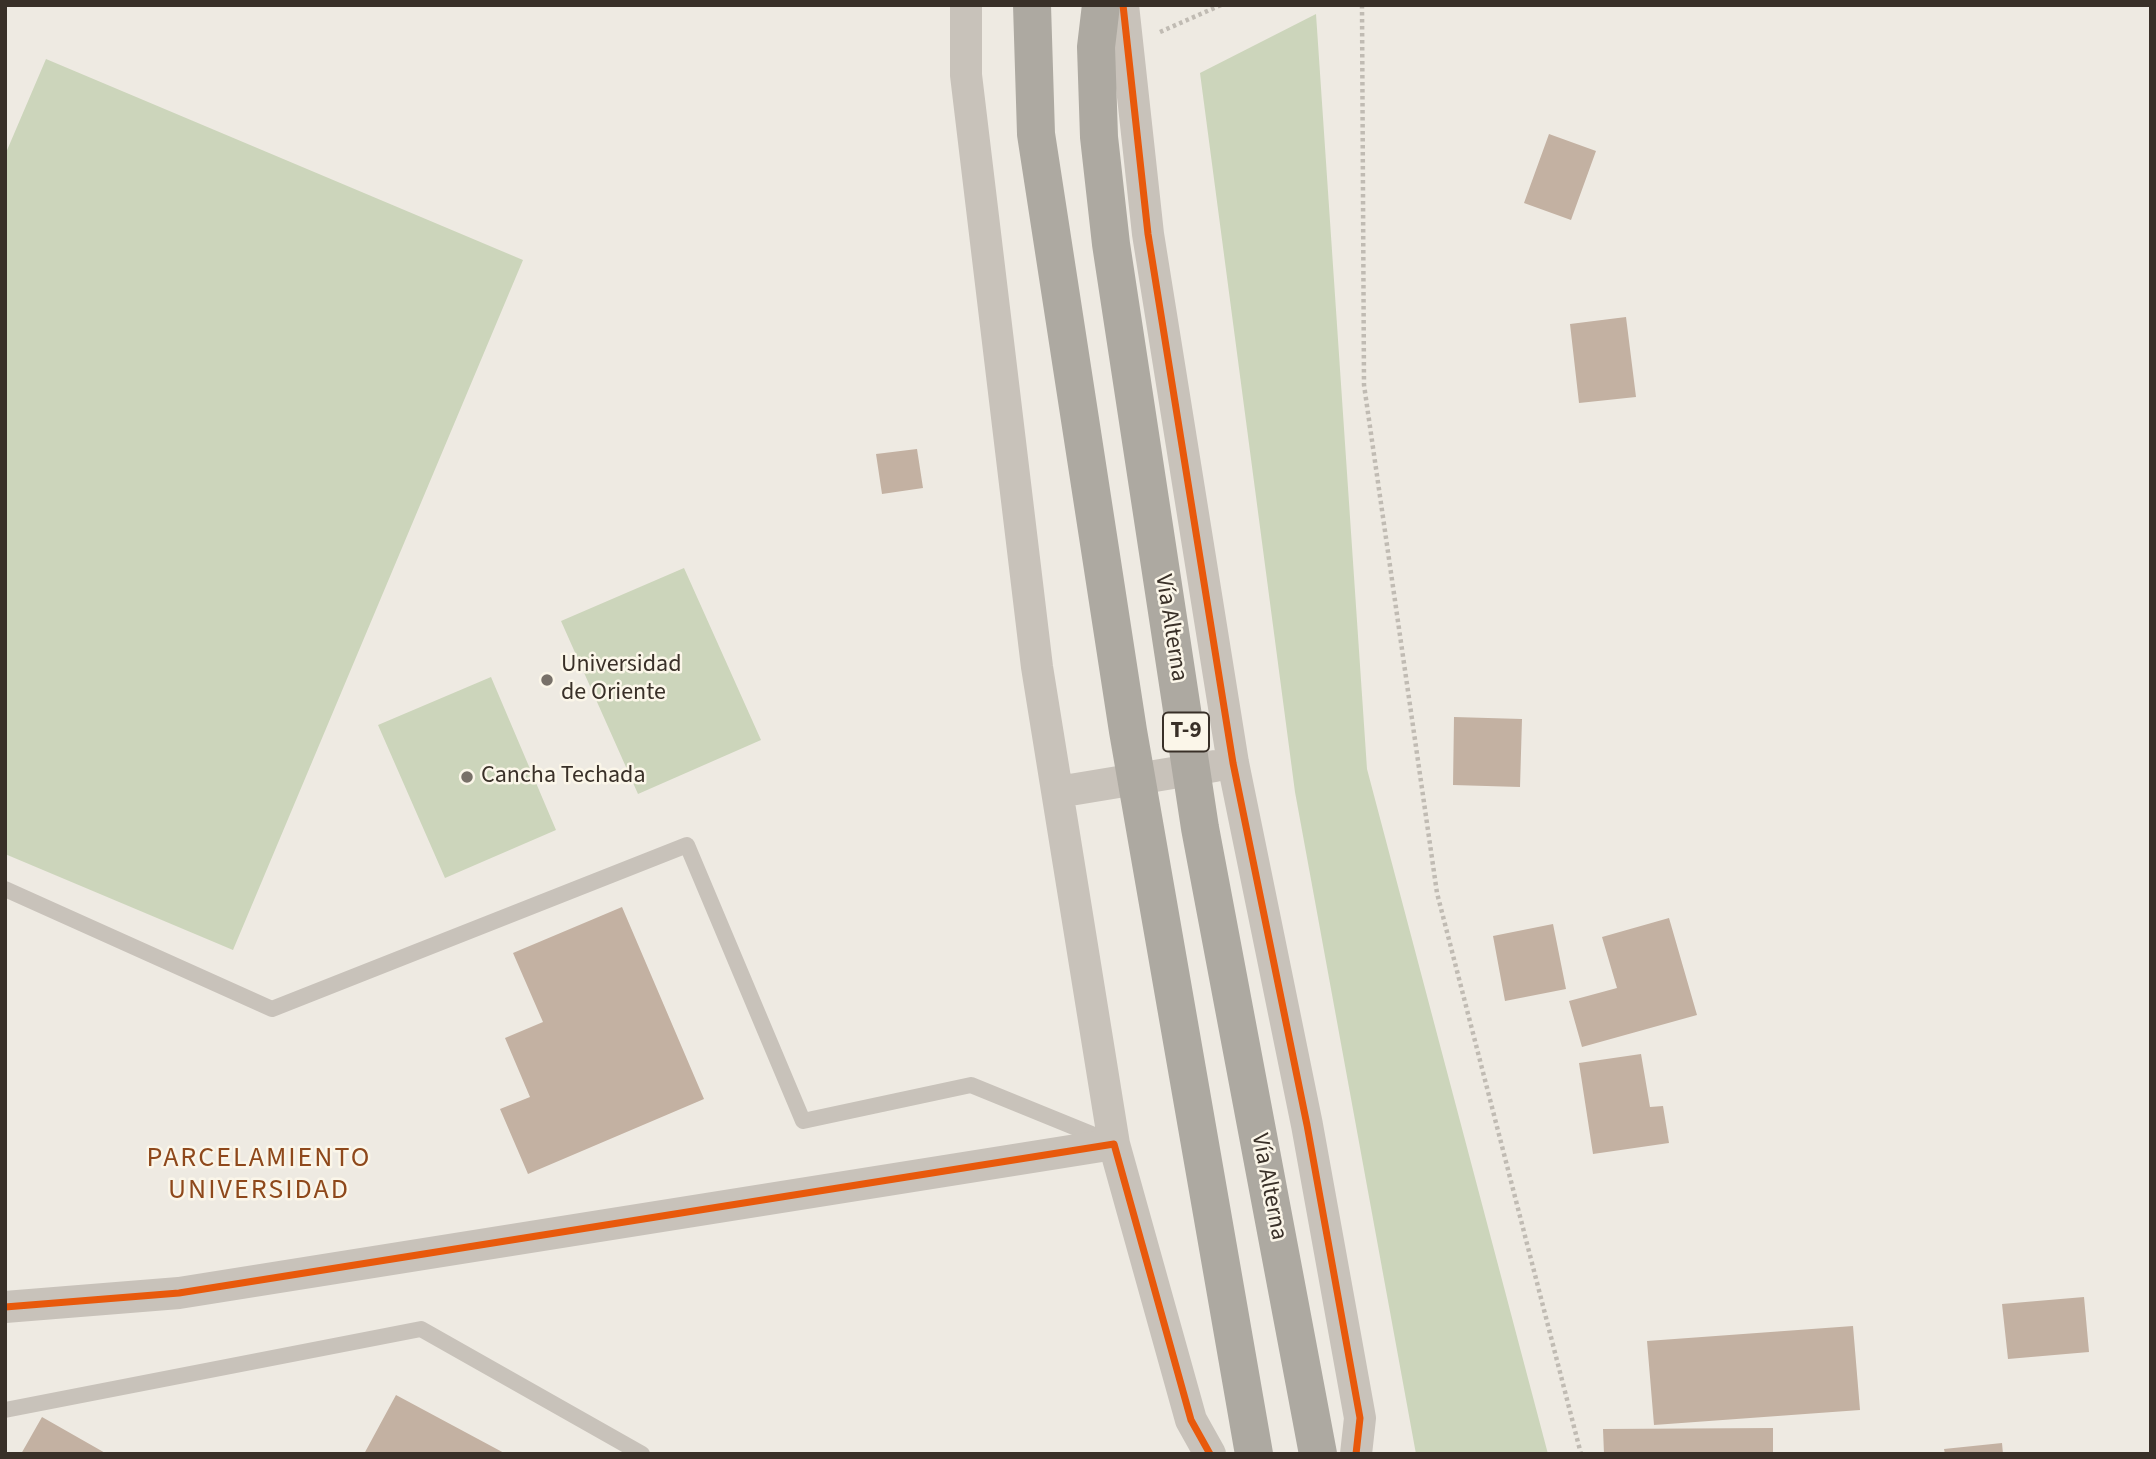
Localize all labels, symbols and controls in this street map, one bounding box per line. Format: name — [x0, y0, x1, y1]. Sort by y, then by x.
street label: Vía Alterna — [1147, 572, 1193, 684]
place label: Universidad de Oriente — [561, 652, 681, 708]
marker: Universidad de Oriente — [539, 672, 555, 688]
road number: T-9 — [1163, 712, 1209, 752]
place label: Cancha Techada — [481, 763, 646, 791]
marker: Cancha Techada — [459, 769, 475, 785]
street label: Vía Alterna — [1244, 1131, 1292, 1243]
district label: PARCELAMIENTO UNIVERSIDAD — [148, 1143, 370, 1209]

